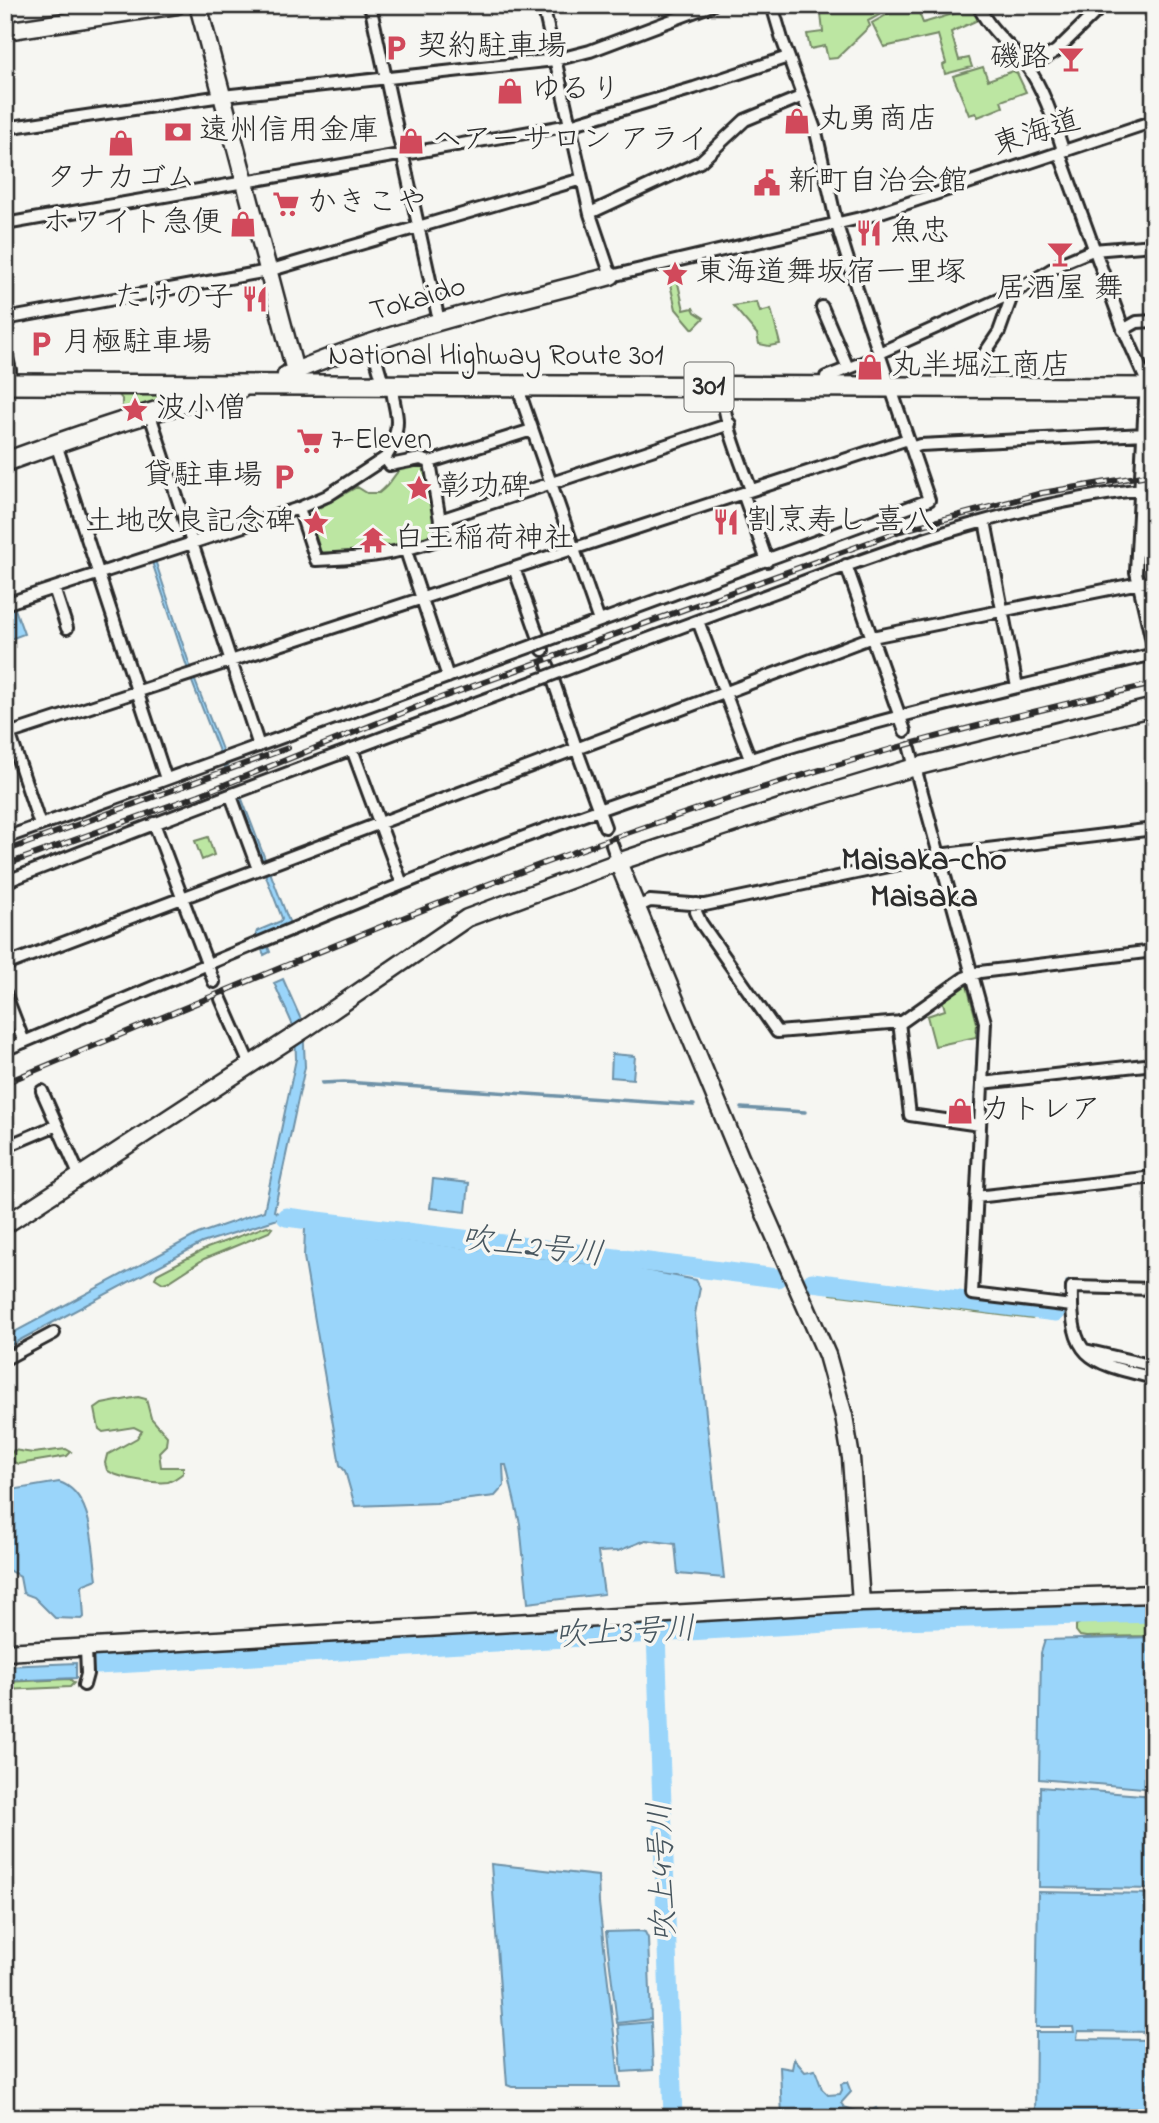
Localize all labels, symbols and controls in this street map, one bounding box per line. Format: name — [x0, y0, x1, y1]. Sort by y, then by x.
place label: 契約駐車場 — [417, 26, 567, 70]
parking icon: 契約駐車場 — [381, 33, 411, 63]
place label: 磯路 — [990, 37, 1050, 81]
bar icon: 磯路 — [1056, 44, 1086, 74]
place label: ゆるり — [531, 69, 621, 113]
shop icon: ゆるり — [495, 76, 525, 106]
place label: 丸勇商店 — [818, 99, 938, 143]
street label: 東海道 — [987, 99, 1087, 169]
shop icon: 丸勇商店 — [782, 106, 812, 136]
place label: 遠州信用金庫 — [199, 110, 379, 154]
bank icon: 遠州信用金庫 — [163, 117, 193, 147]
place label: ヘアーサロン アライ — [432, 119, 708, 163]
shop icon: ヘアーサロン アライ — [396, 126, 426, 156]
shop icon: タナカゴム — [106, 128, 136, 158]
place label: タナカゴム — [46, 157, 196, 201]
place label: 新町自治会館 — [788, 161, 968, 205]
public building icon: 新町自治会館 — [752, 168, 782, 198]
place label: かきこや — [307, 182, 427, 226]
supermarket icon: かきこや — [271, 189, 301, 219]
place label: ホワイト急便 — [42, 202, 222, 246]
shop icon: ホワイト急便 — [228, 209, 258, 239]
place label: 魚忠 — [890, 211, 950, 255]
restaurant icon: 魚忠 — [854, 218, 884, 248]
bar icon: 居酒屋 舞 — [1045, 239, 1075, 269]
place label: 東海道舞坂宿一里塚 — [696, 252, 966, 296]
place icon: 東海道舞坂宿一里塚 — [660, 259, 690, 289]
street label: Tokaido — [365, 265, 471, 335]
place label: 居酒屋 舞 — [996, 268, 1124, 312]
place label: たけの子 — [114, 277, 234, 321]
restaurant icon: たけの子 — [240, 284, 270, 314]
place label: 月極駐車場 — [62, 322, 212, 366]
parking icon: 月極駐車場 — [26, 329, 56, 359]
street label: National Highway Route 301 — [328, 335, 664, 379]
place label: 丸半堀江商店 — [891, 345, 1071, 389]
shop icon: 丸半堀江商店 — [855, 352, 885, 382]
road number: 301 — [684, 362, 734, 412]
place label: 波小僧 — [156, 388, 246, 432]
place icon: 波小僧 — [120, 395, 150, 425]
place label: 7-Eleven — [331, 419, 432, 463]
supermarket icon: 7-Eleven — [295, 426, 325, 456]
place label: 貸駐車場 — [143, 455, 263, 499]
parking icon: 貸駐車場 — [269, 462, 299, 492]
place label: 彰功碑 — [440, 466, 530, 510]
place icon: 彰功碑 — [404, 473, 434, 503]
place label: 割烹寿し 喜八 — [747, 500, 935, 544]
place label: 土地改良記念碑 — [85, 501, 295, 545]
restaurant icon: 割烹寿し 喜八 — [711, 507, 741, 537]
place icon: 土地改良記念碑 — [301, 508, 331, 538]
place label: 白王稲荷神社 — [394, 518, 574, 562]
temple icon: 白王稲荷神社 — [358, 525, 388, 555]
district label: Maisaka-cho Maisaka — [841, 838, 1007, 922]
place label: カトレア — [981, 1089, 1101, 1133]
shop icon: カトレア — [945, 1096, 975, 1126]
water label: 吹上2号川 — [458, 1216, 606, 1280]
water label: 吹上3号川 — [553, 1607, 697, 1661]
water label: 吹上4号川 — [638, 1801, 690, 1943]

